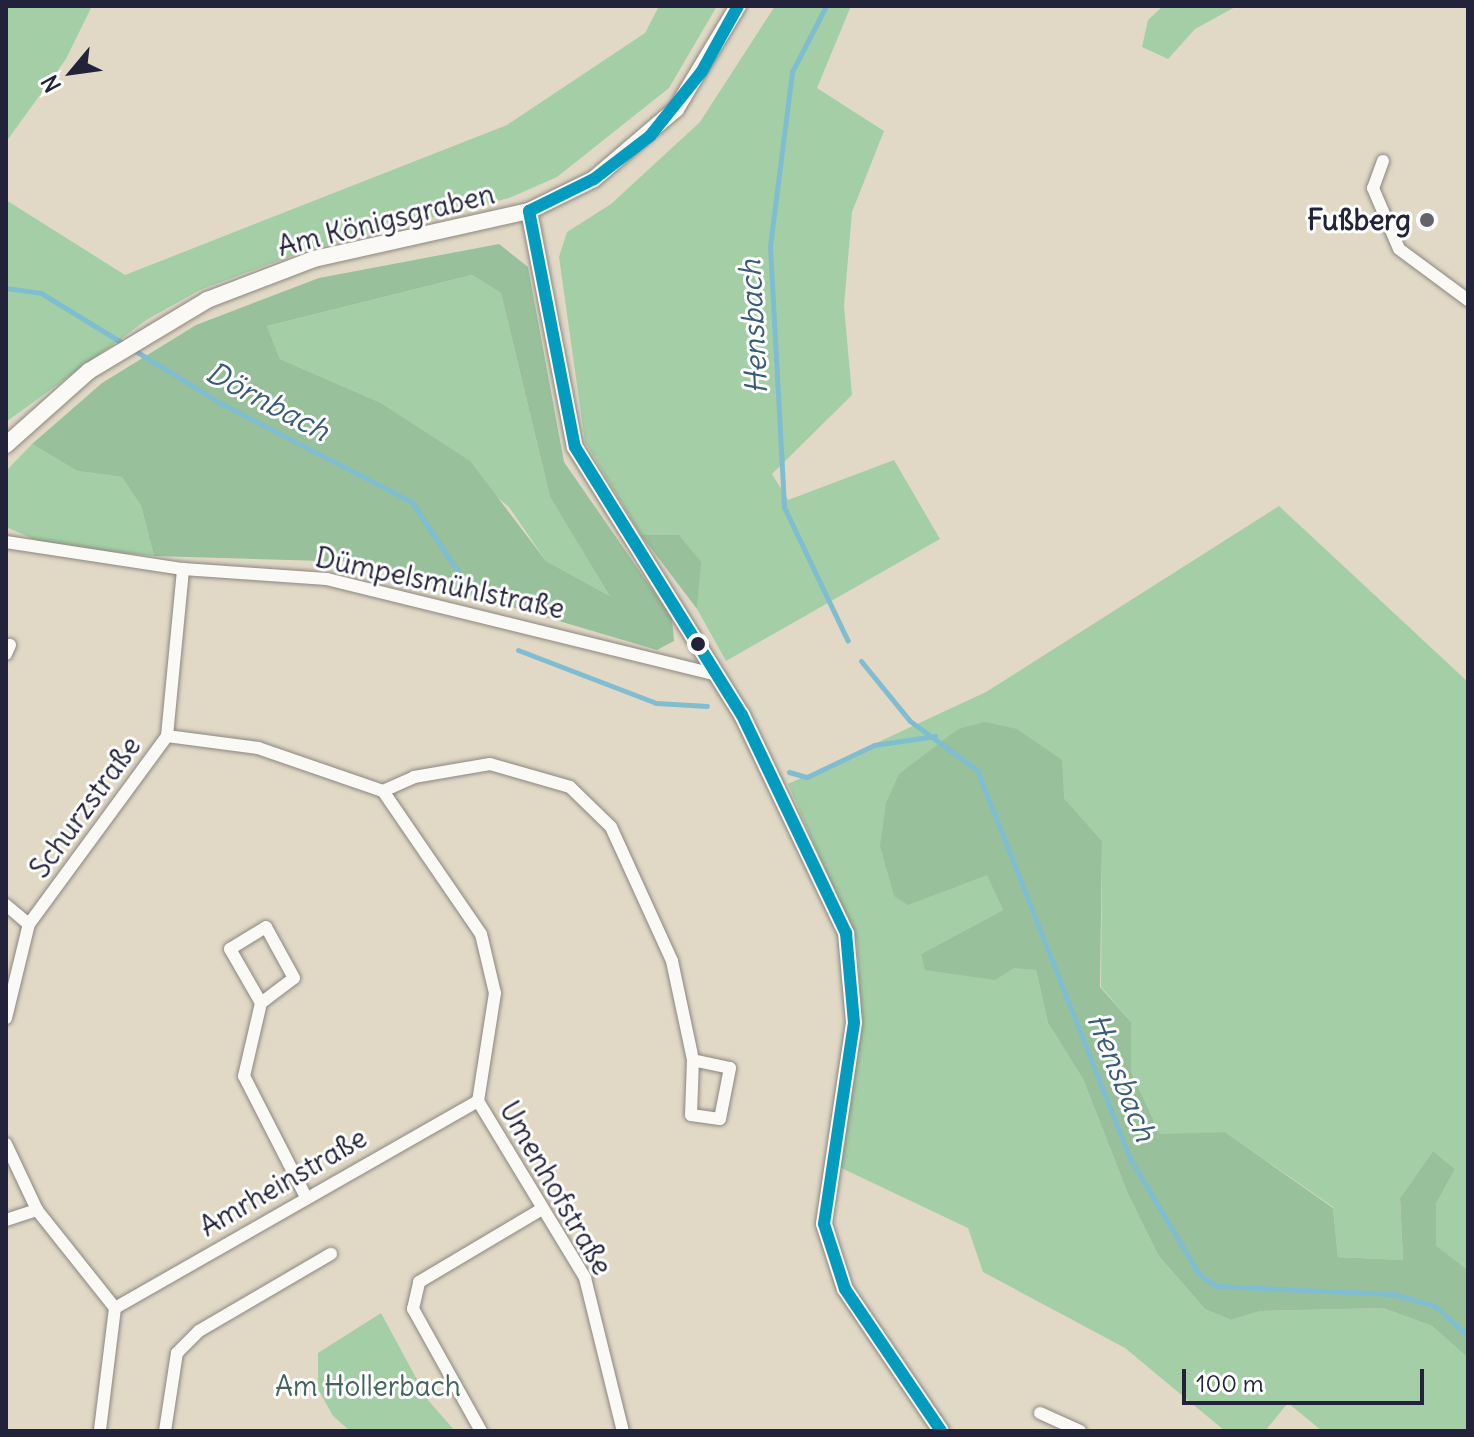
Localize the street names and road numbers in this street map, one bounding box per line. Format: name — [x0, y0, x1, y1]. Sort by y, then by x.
street label: Am Königsgraben — [274, 177, 498, 263]
street label: Dümpelsmühlstraße — [312, 540, 568, 626]
street label: Schurzstraße — [22, 730, 148, 884]
street label: Umenhofstraße — [493, 1095, 619, 1281]
street label: Amrheinstraße — [194, 1121, 372, 1243]

